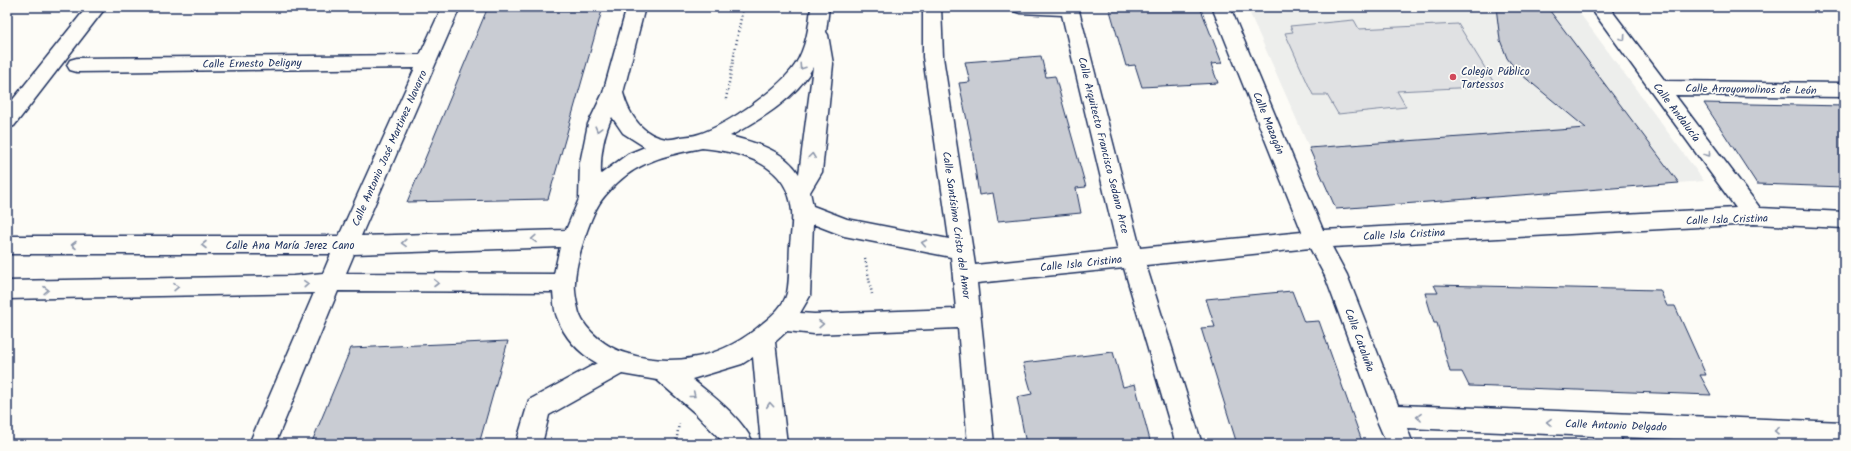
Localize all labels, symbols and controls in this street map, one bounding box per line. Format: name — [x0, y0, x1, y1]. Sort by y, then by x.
one-way arrow — [1618, 34, 1625, 41]
street label: Calle Ernesto Deligny — [202, 54, 303, 74]
street label: Calle Arquitecto Francisco Sedano Arce — [1072, 55, 1134, 236]
one-way arrow — [799, 63, 807, 70]
place label: Colegio Público Tartessos — [1461, 63, 1530, 94]
street label: Calle Antonio José Martinez Navarro — [347, 67, 433, 229]
marker: Colegio Público Tartessos — [1448, 72, 1458, 82]
street label: Calle Andalucía — [1648, 79, 1705, 146]
street label: Calle Arroyomolinos de León — [1685, 80, 1817, 100]
street label: Calle Mazagón — [1247, 89, 1289, 158]
one-way arrow — [594, 126, 602, 132]
street label: Calle Santísimo Cristo del Amor — [937, 150, 975, 301]
one-way arrow — [1703, 150, 1711, 157]
one-way arrow — [808, 153, 817, 159]
street label: Calle Isla Cristina — [1686, 210, 1768, 230]
street label: Calle Isla Cristina — [1362, 224, 1446, 246]
one-way arrow — [531, 235, 537, 244]
street label: Calle Ana María Jerez Cano — [226, 237, 354, 255]
one-way arrow — [401, 239, 407, 247]
one-way arrow — [920, 239, 927, 247]
one-way arrow — [71, 241, 77, 249]
one-way arrow — [201, 241, 207, 249]
street label: Calle Isla Cristina — [1039, 251, 1123, 277]
one-way arrow — [303, 279, 309, 288]
one-way arrow — [433, 279, 439, 287]
one-way arrow — [173, 283, 179, 291]
one-way arrow — [43, 286, 49, 294]
street label: Calle Cataluña — [1339, 306, 1379, 375]
one-way arrow — [818, 320, 824, 328]
one-way arrow — [689, 391, 696, 398]
one-way arrow — [766, 402, 775, 408]
one-way arrow — [1416, 413, 1422, 421]
street label: Calle Antonio Delgado — [1565, 415, 1667, 437]
one-way arrow — [1546, 418, 1552, 426]
one-way arrow — [1774, 427, 1780, 436]

